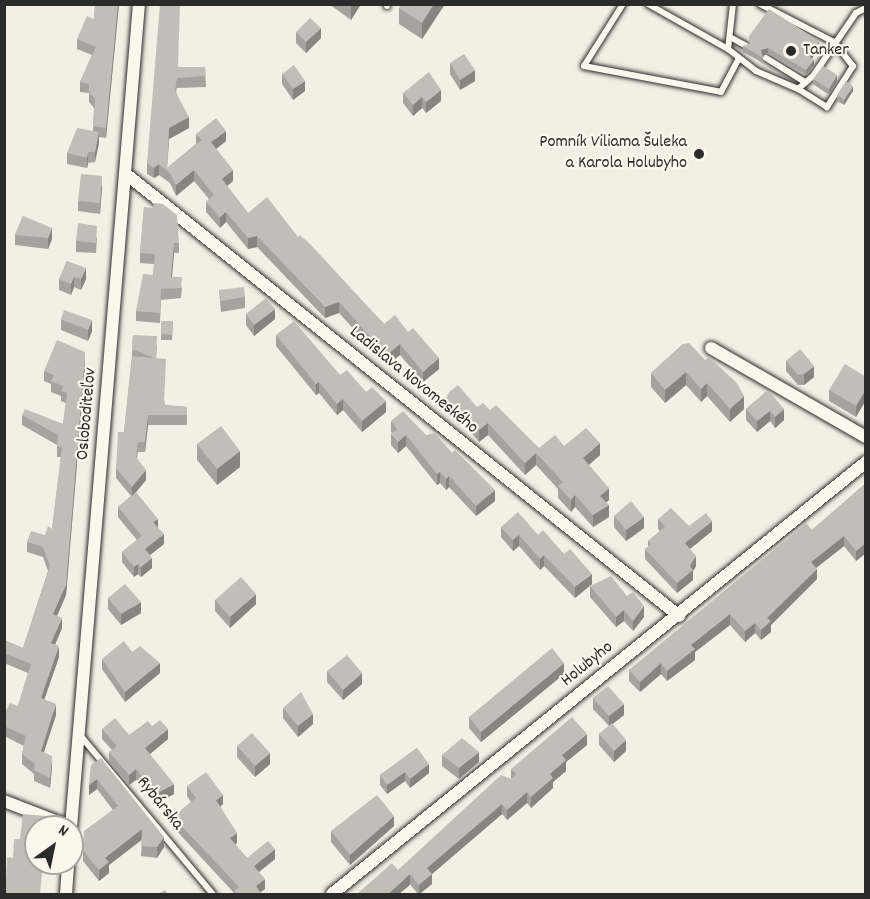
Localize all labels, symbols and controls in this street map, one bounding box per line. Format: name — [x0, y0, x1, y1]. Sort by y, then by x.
place label: Tanker — [803, 40, 849, 62]
marker: Tanker — [784, 44, 798, 58]
place label: Pomník Viliama Šuleka a Karola Holubyho — [539, 133, 687, 176]
marker: Pomník Viliama Šuleka a Karola Holubyho — [692, 147, 706, 161]
street label: Ladislava Novomeského — [344, 322, 482, 440]
street label: Osloboditeľov — [73, 367, 103, 461]
street label: Holubyho — [558, 638, 618, 692]
street label: Rybárska — [131, 773, 187, 835]
north arrow — [24, 815, 84, 875]
text: N — [53, 819, 73, 843]

